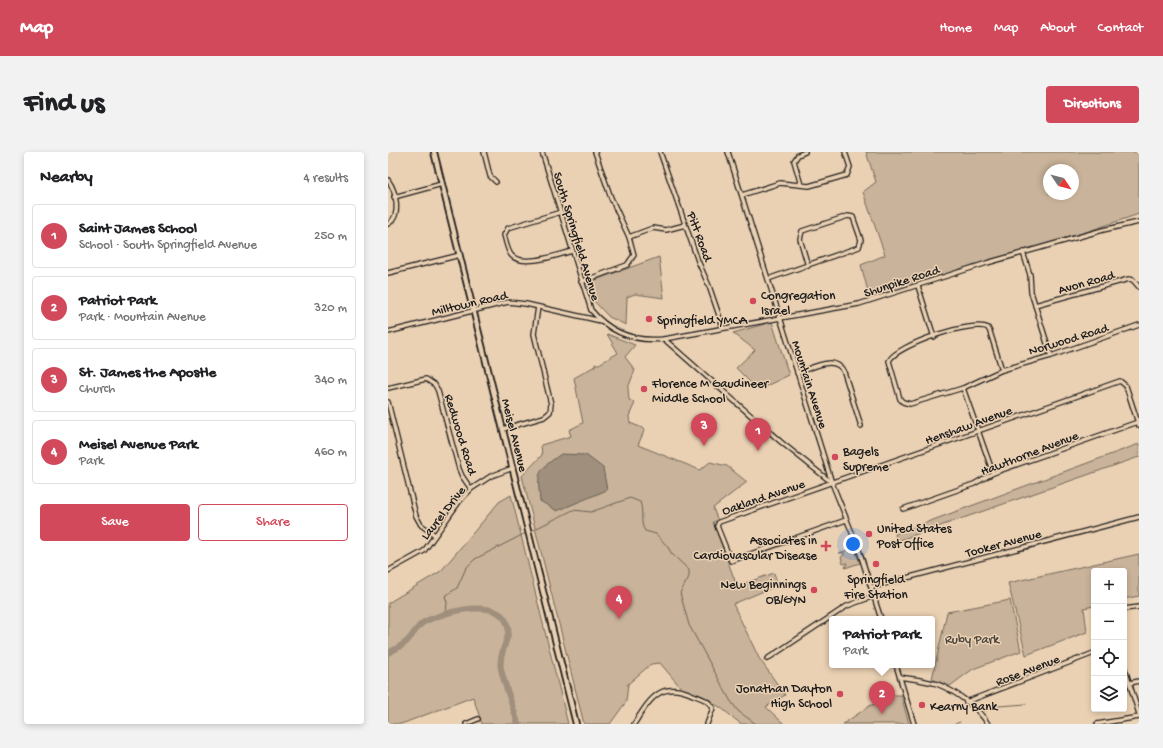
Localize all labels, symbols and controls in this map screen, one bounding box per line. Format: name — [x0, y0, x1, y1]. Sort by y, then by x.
text: Map — [20, 17, 53, 40]
text: Home — [940, 20, 972, 37]
text: Map — [994, 20, 1018, 37]
text: About — [1040, 20, 1076, 37]
text: Contact — [1098, 20, 1143, 37]
button: Directions — [1046, 86, 1139, 123]
text: Find us — [24, 88, 104, 121]
north arrow — [1043, 164, 1079, 200]
text: Nearby — [40, 168, 93, 188]
text: 4 results — [304, 171, 348, 186]
street label: South Springfield Avenue — [549, 171, 602, 303]
street label: Pitt Road — [682, 209, 715, 265]
text: Saint James School — [79, 220, 197, 238]
text: 1 — [51, 229, 57, 244]
text: 250 m — [314, 229, 347, 244]
text: School · South Springfield Avenue — [79, 238, 257, 253]
street label: Shunpike Road — [862, 263, 943, 302]
street label: Avon Road — [1057, 268, 1118, 299]
street label: Milltown Road — [430, 288, 510, 320]
place label: Congregation Israel — [761, 289, 836, 319]
text: Patriot Park — [79, 292, 156, 310]
marker: Congregation Israel — [748, 296, 758, 306]
text: 2 — [51, 301, 57, 316]
text: 320 m — [314, 301, 347, 316]
text: Park · Mountain Avenue — [79, 310, 206, 325]
marker: Springfield YMCA — [644, 314, 654, 324]
place label: Springfield YMCA — [657, 314, 749, 329]
street label: Norwood Road — [1027, 321, 1112, 360]
street label: Mountain Avenue — [787, 339, 830, 431]
text: St. James the Apostle — [79, 364, 216, 382]
text: 3 — [51, 373, 57, 388]
text: 340 m — [314, 373, 347, 388]
place label: Florence M Gaudineer Middle School — [651, 377, 770, 407]
text: Church — [79, 382, 115, 397]
marker: Florence M Gaudineer Middle School — [639, 384, 649, 394]
street label: Redwood Road — [440, 392, 479, 478]
street label: Meisel Avenue — [497, 397, 530, 474]
street label: Henshaw Avenue — [923, 404, 1015, 449]
pin: 3 — [691, 413, 717, 446]
pin: 1 — [745, 418, 771, 451]
street label: Hawthorne Avenue — [979, 429, 1081, 480]
text: Meisel Avenue Park — [79, 436, 198, 454]
text: 4 — [51, 445, 57, 460]
text: 460 m — [315, 445, 347, 460]
place label: Bagels Supreme — [842, 445, 889, 475]
marker: Bagels Supreme — [830, 452, 840, 462]
text: Park — [79, 454, 104, 469]
street label: Oakland Avenue — [720, 477, 808, 520]
street label: Laurel Drive — [418, 484, 470, 543]
button: Save — [40, 504, 190, 541]
button: Share — [198, 504, 348, 541]
place label: United States Post Office — [876, 522, 953, 552]
street label: Tooker Avenue — [963, 527, 1043, 562]
marker: United States Post Office — [864, 529, 874, 539]
place label: Associates in Cardiovascular Disease — [693, 534, 818, 564]
your location — [843, 534, 863, 554]
marker: Associates in Cardiovascular Disease — [820, 540, 832, 552]
marker: Springfield Fire Station — [871, 559, 881, 569]
map controls — [1091, 568, 1127, 712]
button: + — [1091, 568, 1127, 604]
place label: Springfield Fire Station — [843, 573, 909, 603]
place label: New Beginnings OB/GYN — [721, 578, 807, 608]
marker: New Beginnings OB/GYN — [809, 585, 819, 595]
pin: 4 — [606, 586, 632, 619]
button: − — [1091, 604, 1127, 640]
popup — [829, 616, 935, 668]
text: Patriot Park — [843, 626, 921, 644]
park label: Ruby Park — [945, 633, 1000, 648]
button: locate — [1091, 640, 1127, 676]
text: Park — [843, 644, 868, 659]
street label: Rose Avenue — [994, 652, 1062, 690]
button: layers — [1091, 676, 1127, 712]
pin: 2 — [869, 681, 895, 714]
place label: Jonathan Dayton High School — [736, 682, 833, 712]
marker: Jonathan Dayton High School — [835, 689, 845, 699]
marker: Kearny Bank — [917, 700, 927, 710]
place label: Kearny Bank — [930, 700, 998, 715]

